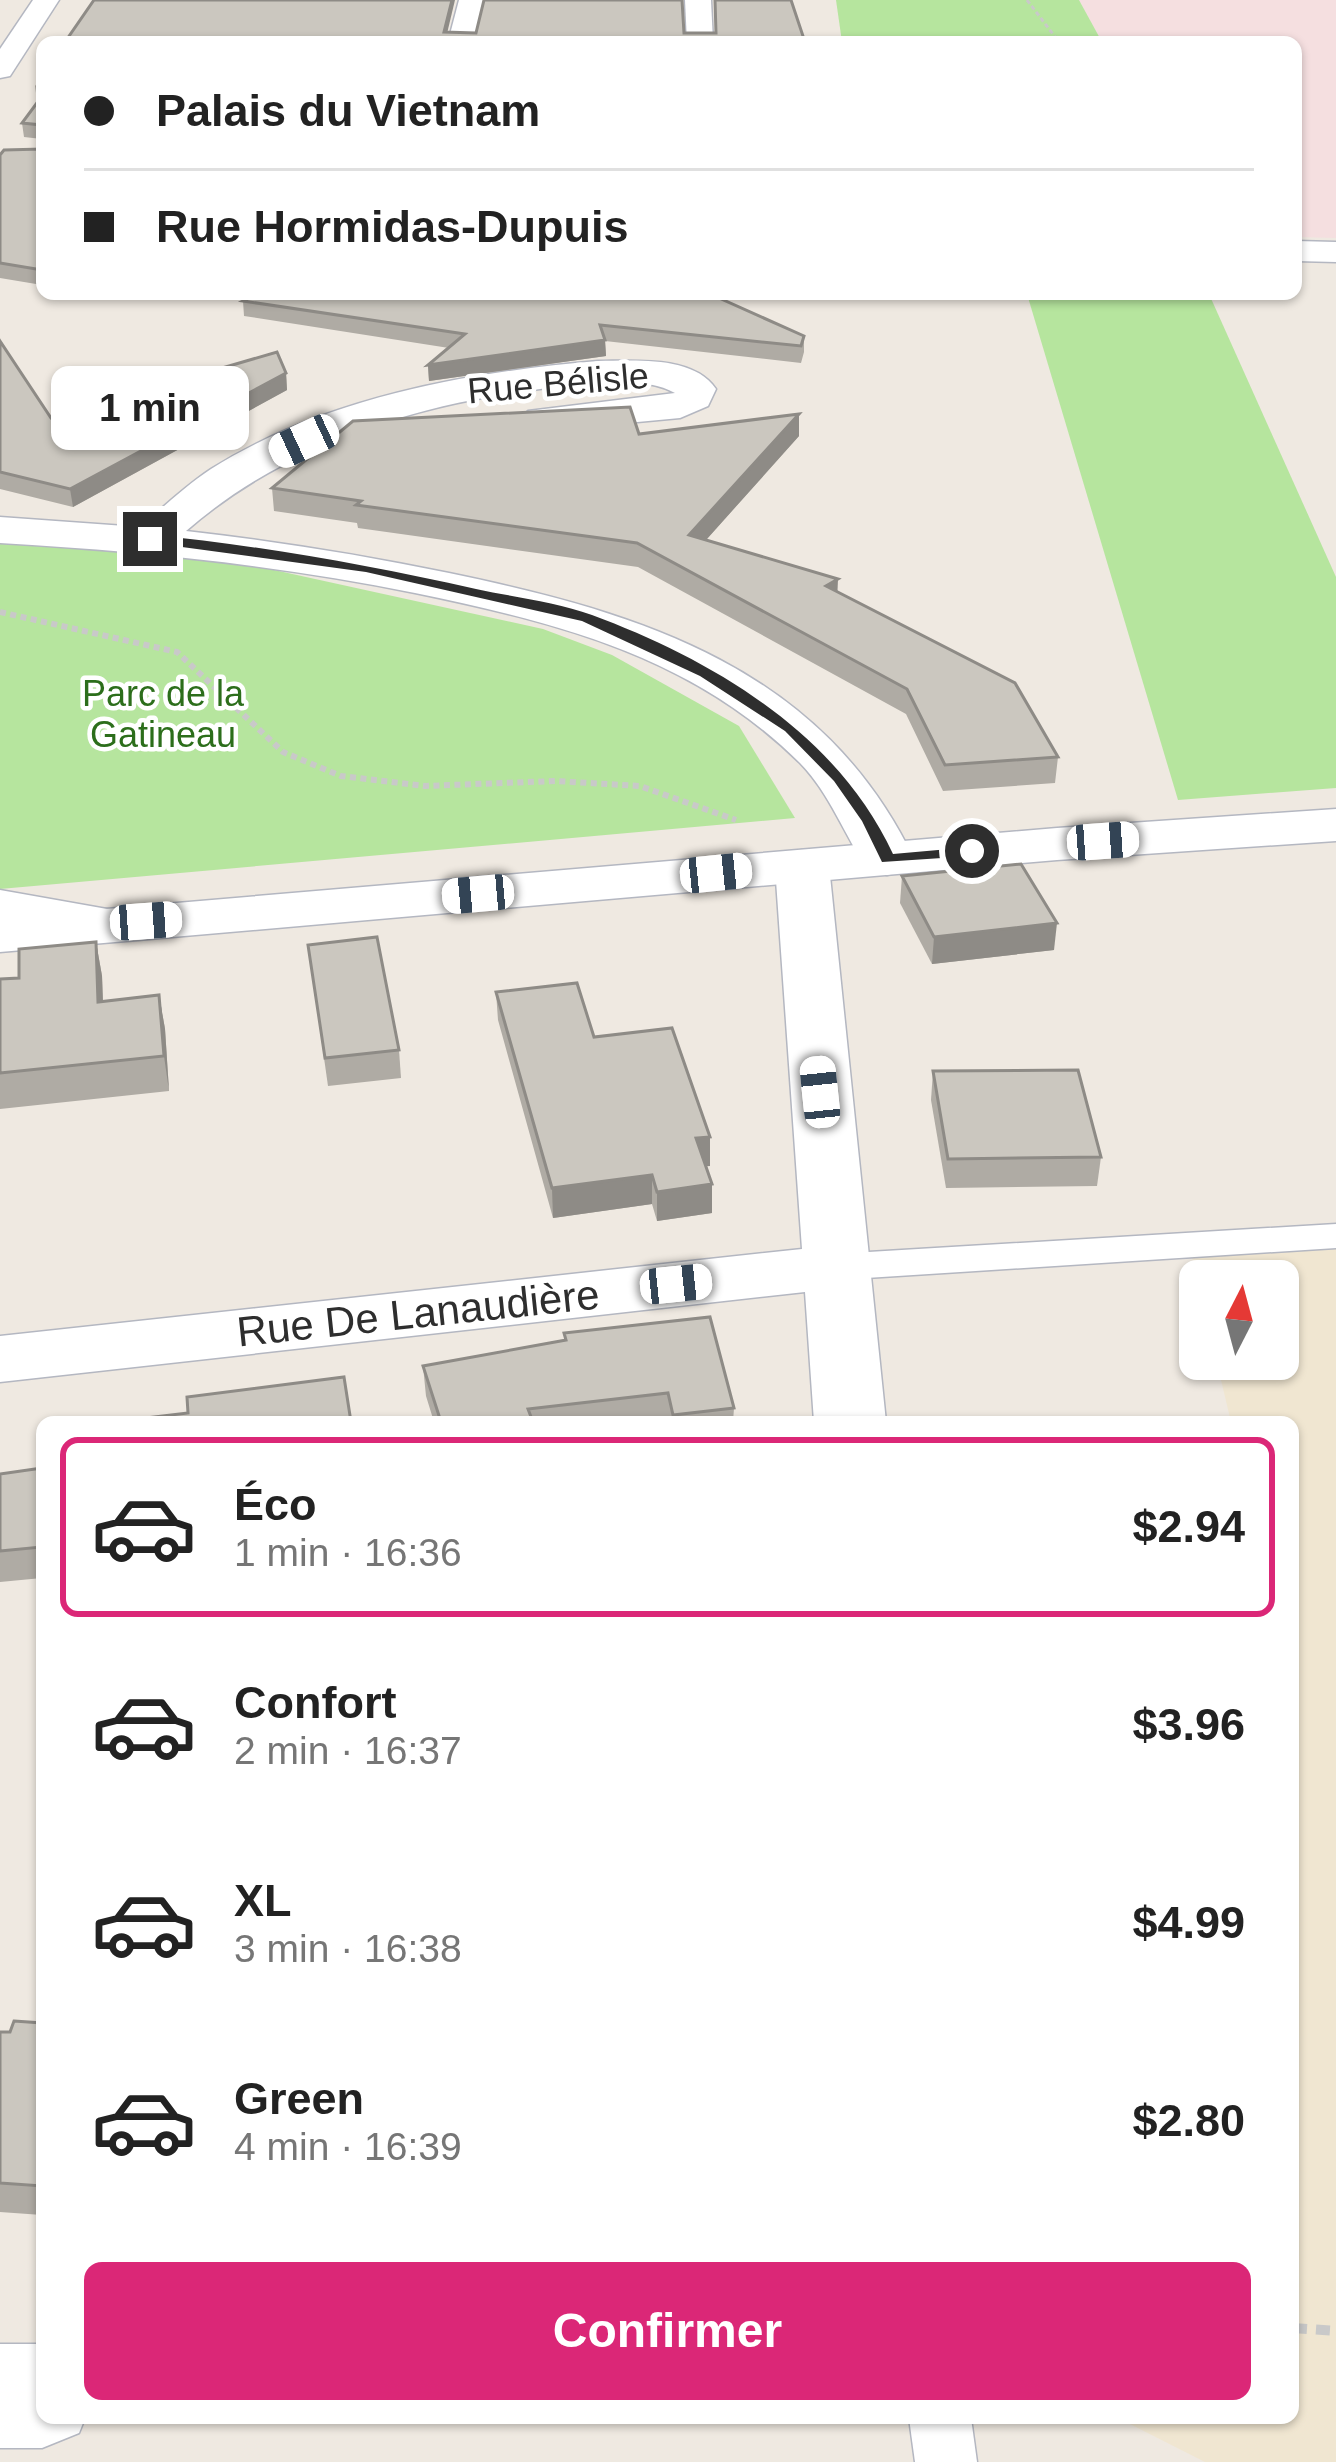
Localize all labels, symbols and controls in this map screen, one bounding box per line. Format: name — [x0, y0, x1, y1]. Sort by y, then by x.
text: Palais du Vietnam — [156, 85, 540, 136]
text: Rue Hormidas-Dupuis — [156, 201, 629, 252]
street label: Rue Bélisle — [466, 355, 650, 411]
callout: 1 min — [51, 365, 249, 449]
text: 1 min — [99, 386, 201, 429]
car — [264, 409, 344, 473]
route end — [123, 512, 177, 566]
park label: Parc de la Gatineau — [82, 673, 245, 755]
car — [1066, 821, 1140, 861]
route start — [945, 824, 999, 878]
car — [678, 851, 754, 895]
car — [441, 873, 515, 915]
car — [109, 901, 183, 941]
car — [798, 1054, 842, 1130]
north arrow — [1179, 1260, 1299, 1380]
map controls — [1179, 1260, 1299, 1380]
car — [638, 1262, 714, 1306]
street label: Rue De Lanaudière — [234, 1271, 602, 1355]
icon: car — [90, 1473, 198, 1581]
text: Éco — [234, 1479, 317, 1530]
text: $2.94 — [1132, 1501, 1245, 1552]
text: 1 min · 16:36 — [234, 1531, 462, 1574]
icon: car — [90, 1671, 198, 1779]
text: Confort — [234, 1677, 396, 1728]
text: $3.96 — [1132, 1699, 1245, 1750]
text: 2 min · 16:37 — [234, 1729, 462, 1772]
icon: car — [90, 1869, 198, 1977]
text: XL — [234, 1875, 292, 1926]
text: $4.99 — [1132, 1897, 1245, 1948]
text: 3 min · 16:38 — [234, 1927, 462, 1970]
icon: car — [90, 2067, 198, 2175]
text: Green — [234, 2073, 364, 2124]
text: $2.80 — [1132, 2095, 1245, 2146]
text: 4 min · 16:39 — [234, 2125, 462, 2168]
button: Confirmer — [84, 2262, 1251, 2400]

